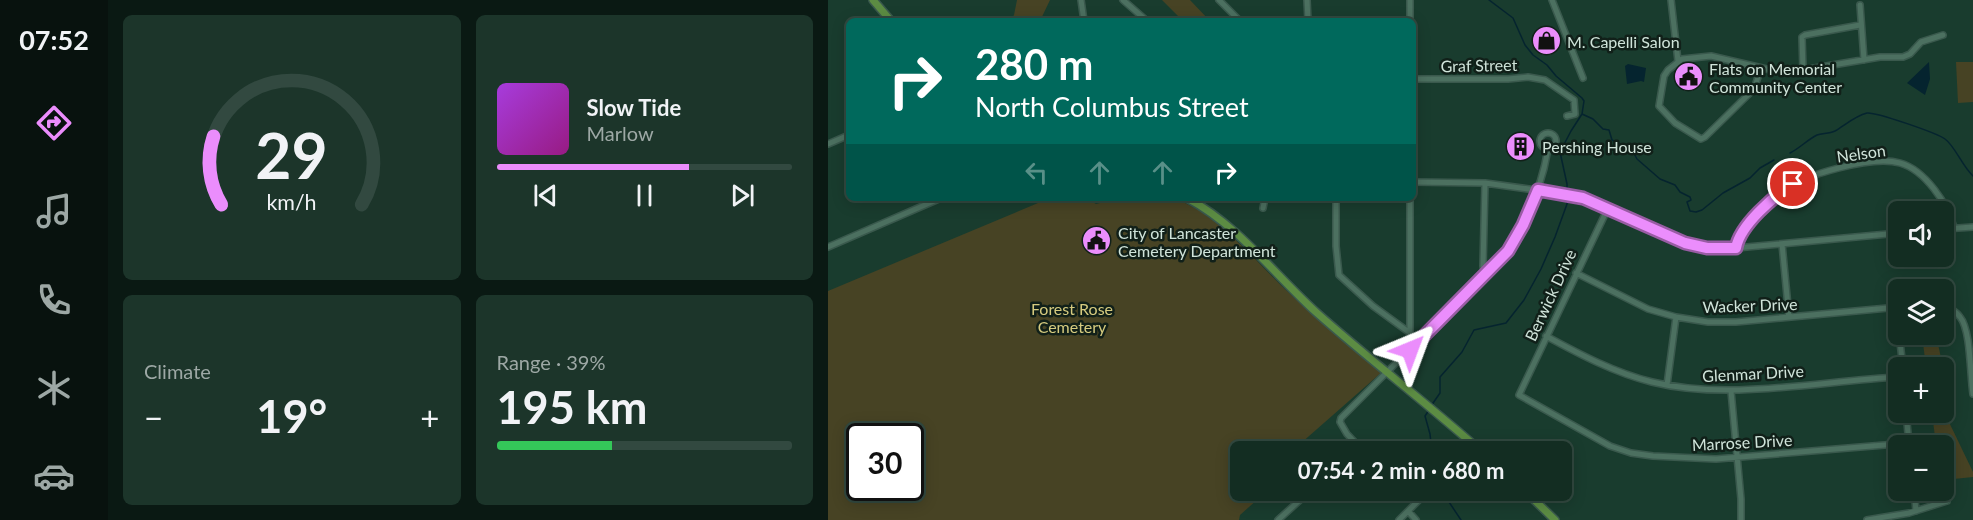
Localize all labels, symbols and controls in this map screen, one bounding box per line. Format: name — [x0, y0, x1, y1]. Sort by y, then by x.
text: 07:52 — [19, 23, 89, 56]
shop icon: M. Capelli Salon — [1530, 25, 1562, 57]
place label: M. Capelli Salon — [1567, 32, 1680, 51]
text: 280 m — [975, 39, 1093, 89]
icon: right — [876, 42, 954, 120]
street label: Graf Street — [1441, 55, 1518, 75]
place label: Flats on Memorial Community Center — [1709, 59, 1842, 96]
public building icon: Flats on Memorial Community Center — [1672, 61, 1704, 93]
text: North Columbus Street — [975, 90, 1249, 123]
text: Slow Tide — [587, 94, 681, 121]
icon: directions — [33, 102, 75, 144]
text: 29 — [256, 117, 328, 192]
text: Marlow — [587, 121, 654, 145]
building icon: Pershing House — [1505, 130, 1537, 162]
place label: Pershing House — [1542, 137, 1652, 156]
street label: Nelson — [1835, 140, 1887, 166]
icon: left — [1020, 156, 1053, 189]
icon: ahead — [1083, 156, 1116, 189]
icon: ahead — [1146, 156, 1179, 189]
icon: right — [1209, 156, 1242, 189]
pin — [1767, 158, 1818, 209]
icon: arrive — [1776, 167, 1809, 200]
icon: previous — [529, 179, 562, 212]
icon: pause — [628, 179, 661, 212]
icon: next — [726, 179, 759, 212]
text: km/h — [267, 189, 317, 215]
icon: music — [33, 190, 75, 232]
map controls — [1888, 201, 1954, 501]
button: sound — [1888, 201, 1954, 267]
place label: City of Lancaster Cemetery Department — [1118, 223, 1276, 260]
public building icon: City of Lancaster Cemetery Department — [1081, 225, 1113, 257]
street label: Berwick Drive — [1520, 246, 1580, 344]
icon: phone — [33, 279, 75, 321]
button: layers — [1888, 279, 1954, 345]
street label: Wacker Drive — [1702, 294, 1798, 316]
park label: Forest Rose Cemetery — [1031, 299, 1113, 336]
position arrow — [1378, 318, 1442, 382]
text: Range · 39% — [497, 350, 605, 374]
button: + — [1888, 357, 1954, 423]
text: Climate — [144, 359, 211, 383]
street label: Glenmar Drive — [1702, 361, 1804, 385]
icon: climate — [33, 367, 75, 409]
text: 195 km — [497, 380, 647, 434]
text: 19° — [256, 389, 327, 443]
text: − — [144, 397, 163, 437]
text: + — [420, 397, 440, 437]
speed limit sign: 30 — [846, 423, 924, 501]
street label: Marrose Drive — [1691, 430, 1793, 454]
button: − — [1888, 435, 1954, 501]
icon: car — [33, 455, 75, 497]
text: 07:54 · 2 min · 680 m — [1298, 457, 1504, 484]

